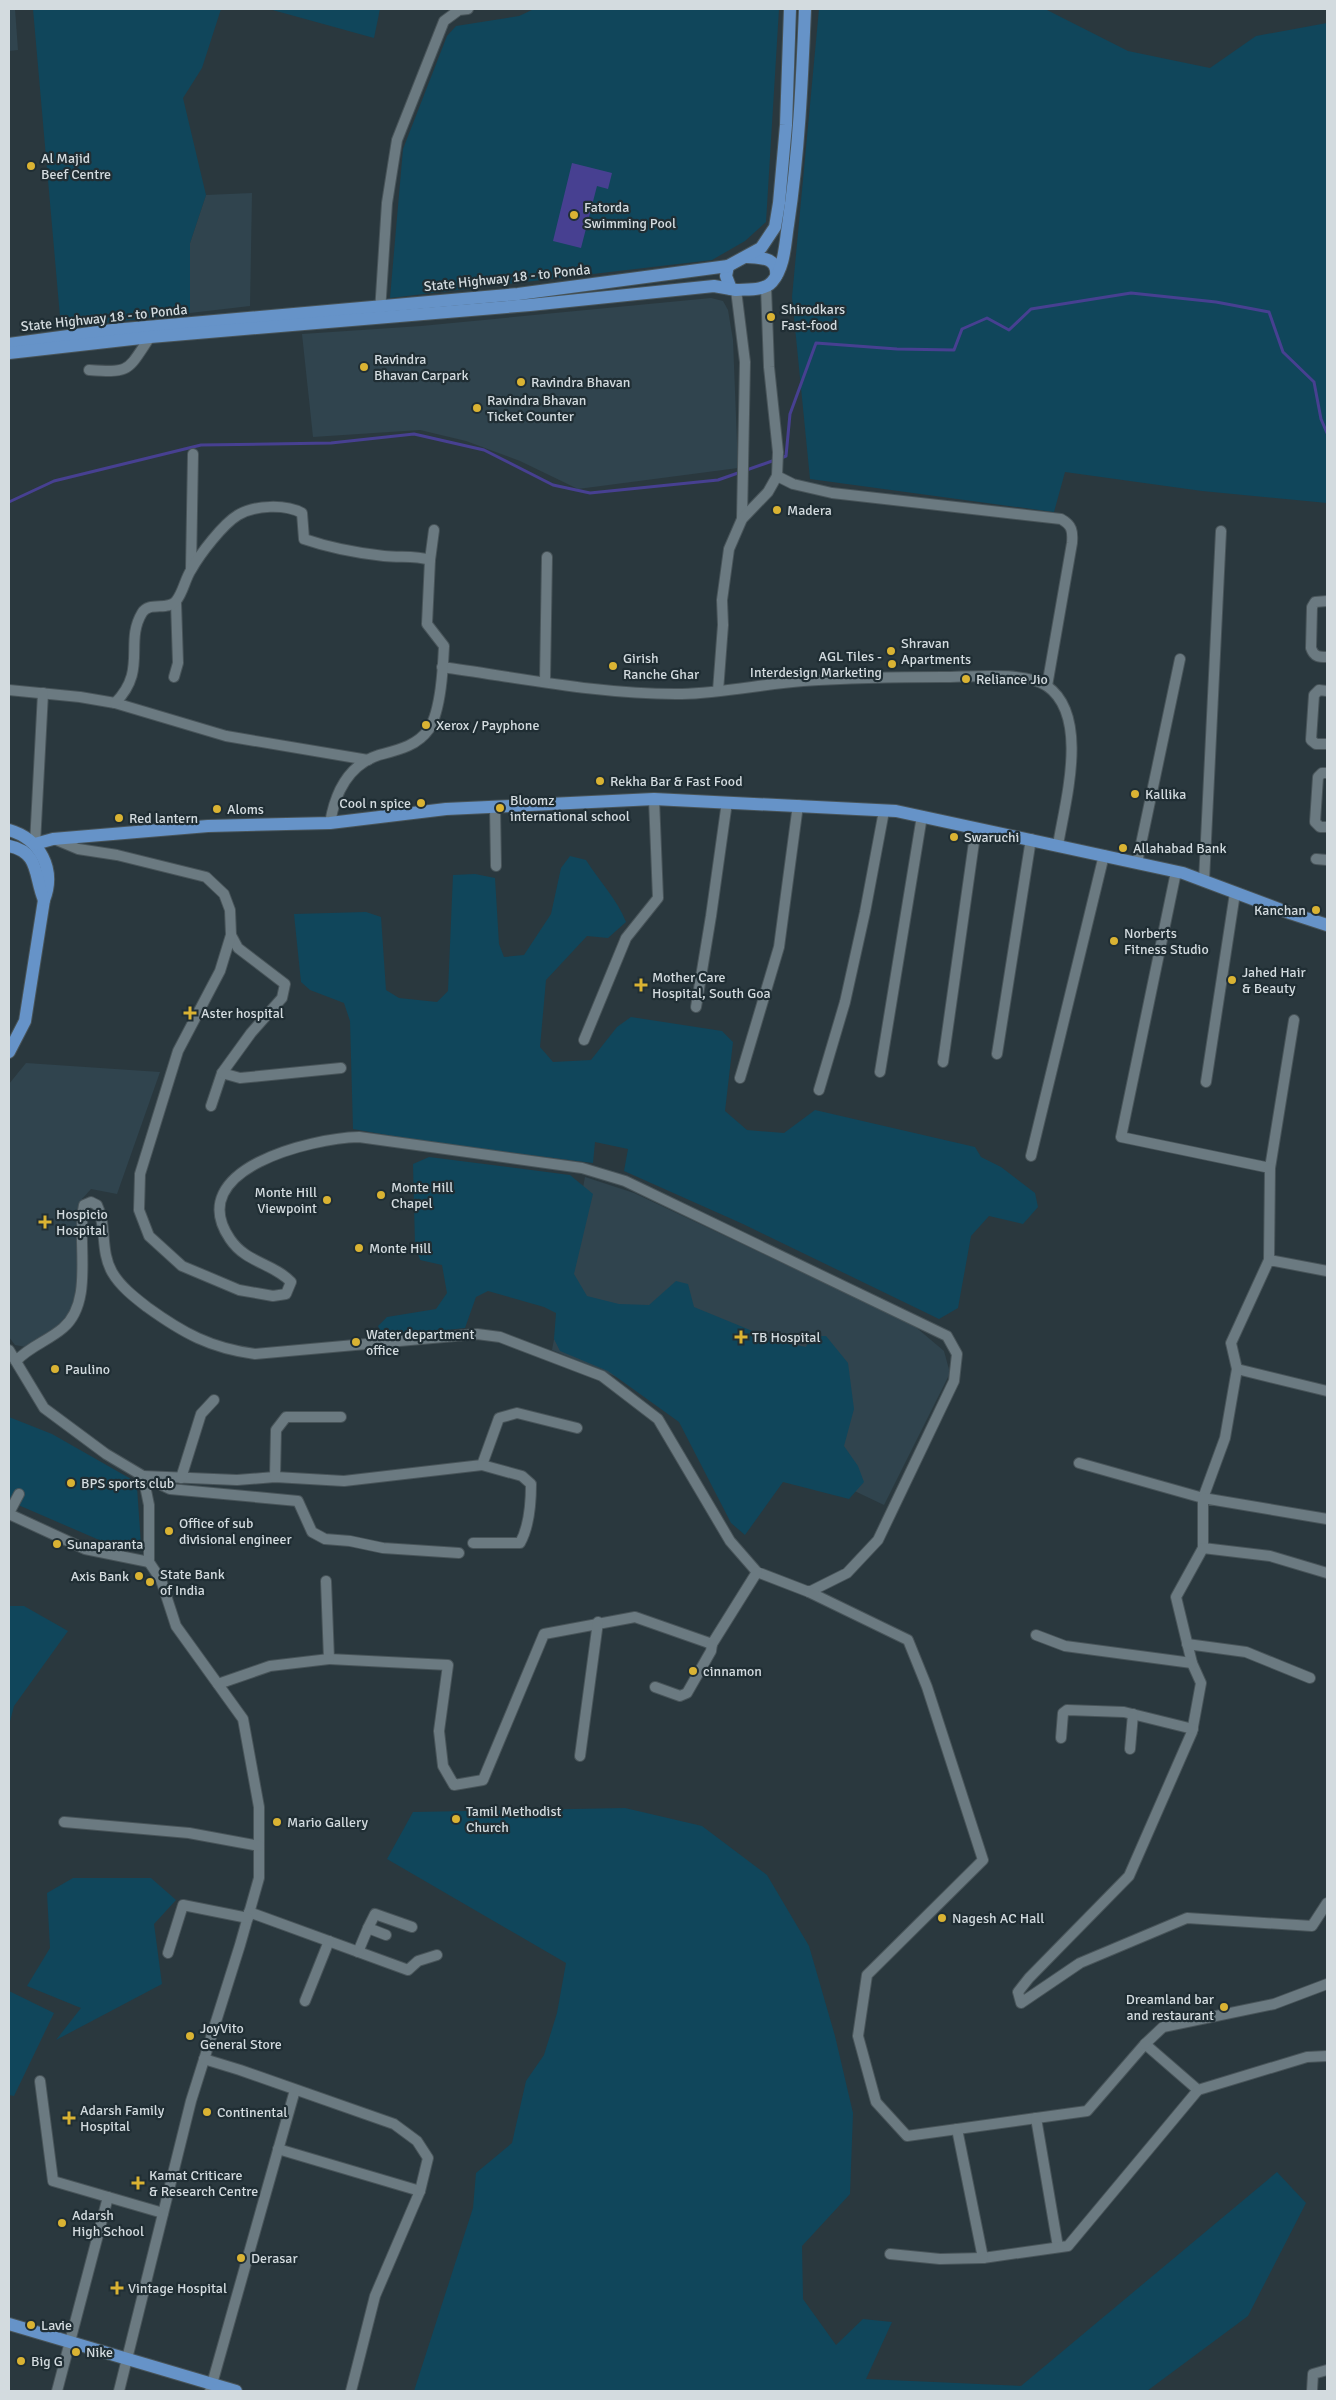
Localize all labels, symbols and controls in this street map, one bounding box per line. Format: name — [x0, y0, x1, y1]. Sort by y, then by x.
place label: Al Majid Beef Centre — [41, 150, 111, 183]
marker: Al Majid Beef Centre — [25, 160, 37, 172]
place label: Fatorda Swimming Pool — [584, 199, 676, 232]
marker: Fatorda Swimming Pool — [568, 209, 580, 221]
street label: State Highway 18 - to Ponda — [423, 261, 591, 295]
street label: State Highway 18 - to Ponda — [20, 301, 188, 335]
place label: Shirodkars Fast-food — [781, 301, 845, 334]
marker: Shirodkars Fast-food — [765, 311, 777, 323]
place label: Ravindra Bhavan Carpark — [374, 351, 468, 384]
marker: Ravindra Bhavan Carpark — [358, 361, 370, 373]
place label: Ravindra Bhavan — [531, 374, 631, 391]
marker: Ravindra Bhavan — [515, 376, 527, 388]
place label: Ravindra Bhavan Ticket Counter — [487, 392, 587, 425]
marker: Ravindra Bhavan Ticket Counter — [471, 402, 483, 414]
place label: Madera — [787, 502, 832, 519]
marker: Madera — [771, 504, 783, 516]
place label: Shravan Apartments — [901, 635, 971, 668]
marker: Shravan Apartments — [885, 645, 897, 657]
place label: AGL Tiles - Interdesign Marketing — [750, 648, 882, 681]
place label: Girish Ranche Ghar — [623, 650, 700, 683]
marker: AGL Tiles - Interdesign Marketing — [886, 658, 898, 670]
marker: Girish Ranche Ghar — [607, 660, 619, 672]
place label: Reliance Jio — [976, 671, 1048, 688]
marker: Reliance Jio — [960, 673, 972, 685]
place label: Xerox / Payphone — [436, 717, 539, 734]
marker: Xerox / Payphone — [420, 719, 432, 731]
place label: Rekha Bar & Fast Food — [610, 773, 743, 790]
marker: Rekha Bar & Fast Food — [594, 775, 606, 787]
place label: Kallika — [1145, 786, 1186, 803]
marker: Kallika — [1129, 788, 1141, 800]
place label: Bloomz international school — [510, 792, 630, 825]
place label: Cool n spice — [339, 795, 411, 812]
marker: Cool n spice — [415, 797, 427, 809]
place label: Aloms — [227, 801, 264, 818]
marker: Bloomz international school — [494, 802, 506, 814]
marker: Aloms — [211, 803, 223, 815]
place label: Red lantern — [129, 810, 198, 827]
marker: Red lantern — [113, 812, 125, 824]
place label: Swaruchi — [964, 829, 1019, 846]
marker: Swaruchi — [948, 831, 960, 843]
place label: Allahabad Bank — [1133, 840, 1227, 857]
marker: Allahabad Bank — [1117, 842, 1129, 854]
place label: Kanchan — [1254, 902, 1306, 919]
marker: Kanchan — [1310, 904, 1322, 916]
place label: Norberts Fitness Studio — [1124, 925, 1209, 958]
marker: Norberts Fitness Studio — [1108, 935, 1120, 947]
place label: Jahed Hair & Beauty — [1242, 964, 1306, 997]
place label: Mother Care Hospital, South Goa — [652, 969, 771, 1002]
marker: Jahed Hair & Beauty — [1226, 974, 1238, 986]
marker: Mother Care Hospital, South Goa — [634, 978, 648, 992]
place label: Aster hospital — [201, 1005, 284, 1022]
marker: Aster hospital — [183, 1006, 197, 1020]
place label: Monte Hill Chapel — [391, 1179, 453, 1212]
place label: Monte Hill Viewpoint — [255, 1184, 317, 1217]
marker: Monte Hill Chapel — [375, 1189, 387, 1201]
marker: Monte Hill Viewpoint — [321, 1194, 333, 1206]
place label: Hospicio Hospital — [56, 1206, 108, 1239]
marker: Hospicio Hospital — [38, 1215, 52, 1229]
place label: Monte Hill — [369, 1240, 431, 1257]
marker: Monte Hill — [353, 1242, 365, 1254]
place label: Water department office — [366, 1326, 474, 1359]
place label: TB Hospital — [752, 1329, 821, 1346]
marker: TB Hospital — [734, 1330, 748, 1344]
marker: Water department office — [350, 1336, 362, 1348]
place label: Paulino — [65, 1361, 110, 1378]
marker: Paulino — [49, 1363, 61, 1375]
place label: BPS sports club — [81, 1475, 174, 1492]
marker: BPS sports club — [65, 1477, 77, 1489]
place label: Office of sub divisional engineer — [179, 1515, 293, 1548]
marker: Office of sub divisional engineer — [163, 1525, 175, 1537]
place label: Sunaparanta — [67, 1536, 143, 1553]
marker: Sunaparanta — [51, 1538, 63, 1550]
place label: State Bank of India — [160, 1566, 225, 1599]
place label: Axis Bank — [71, 1568, 129, 1585]
marker: Axis Bank — [133, 1570, 145, 1582]
marker: State Bank of India — [144, 1576, 156, 1588]
place label: cinnamon — [703, 1663, 762, 1680]
marker: cinnamon — [687, 1665, 699, 1677]
place label: Tamil Methodist Church — [466, 1803, 562, 1836]
marker: Tamil Methodist Church — [450, 1813, 462, 1825]
place label: Mario Gallery — [287, 1814, 368, 1831]
marker: Mario Gallery — [271, 1816, 283, 1828]
place label: Nagesh AC Hall — [952, 1910, 1044, 1927]
marker: Nagesh AC Hall — [936, 1912, 948, 1924]
place label: Dreamland bar and restaurant — [1126, 1991, 1215, 2024]
marker: Dreamland bar and restaurant — [1218, 2001, 1230, 2013]
place label: JoyVito General Store — [200, 2020, 282, 2053]
marker: JoyVito General Store — [184, 2030, 196, 2042]
place label: Adarsh Family Hospital — [80, 2102, 165, 2135]
place label: Continental — [217, 2104, 287, 2121]
marker: Continental — [201, 2106, 213, 2118]
marker: Adarsh Family Hospital — [62, 2111, 76, 2125]
place label: Kamat Criticare & Research Centre — [149, 2167, 258, 2200]
marker: Kamat Criticare & Research Centre — [131, 2176, 145, 2190]
place label: Adarsh High School — [72, 2207, 144, 2240]
marker: Adarsh High School — [56, 2217, 68, 2229]
place label: Derasar — [251, 2250, 298, 2267]
marker: Derasar — [235, 2252, 247, 2264]
place label: Vintage Hospital — [128, 2280, 227, 2297]
marker: Vintage Hospital — [110, 2281, 124, 2295]
place label: Lavie — [41, 2317, 72, 2334]
marker: Lavie — [25, 2319, 37, 2331]
place label: Nike — [86, 2344, 113, 2361]
marker: Nike — [70, 2346, 82, 2358]
place label: Big G — [31, 2353, 63, 2370]
marker: Big G — [15, 2355, 27, 2367]

